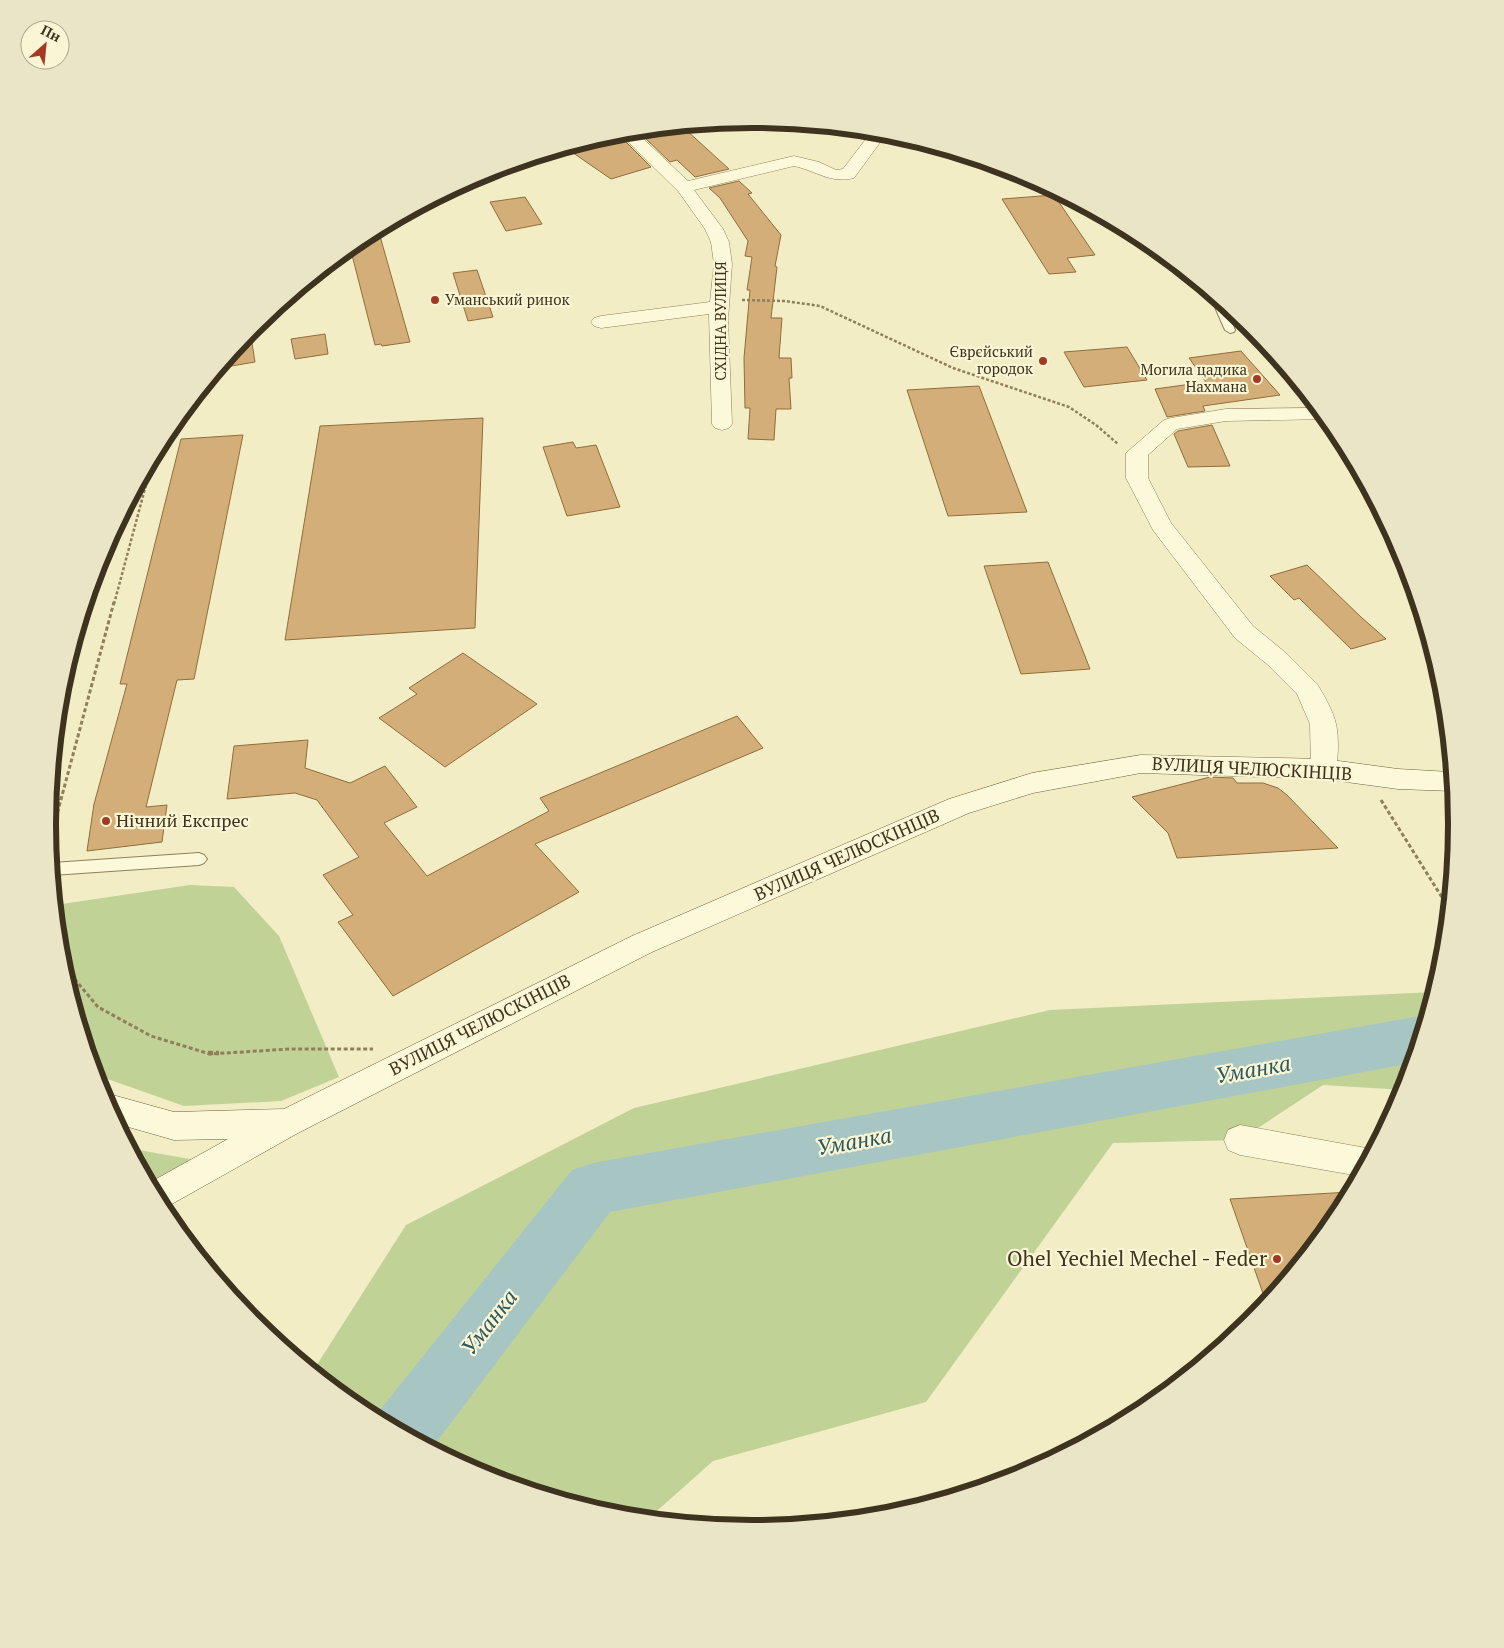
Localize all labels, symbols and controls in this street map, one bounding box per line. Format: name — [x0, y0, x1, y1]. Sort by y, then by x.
north arrow — [20, 20, 70, 70]
text: Пн — [38, 20, 64, 46]
street label: СХІДНА ВУЛИЦЯ — [710, 261, 730, 381]
place label: Уманський ринок — [445, 289, 571, 309]
marker: Уманський ринок — [429, 294, 441, 306]
place label: Єврєйський городок — [950, 341, 1034, 378]
marker: Єврєйський городок — [1037, 355, 1049, 367]
place label: Могила цадика Нахмана — [1140, 359, 1247, 396]
marker: Могила цадика Нахмана — [1251, 373, 1263, 385]
street label: ВУЛИЦЯ ЧЕЛЮСКІНЦІВ — [1151, 751, 1353, 785]
street label: ВУЛИЦЯ ЧЕЛЮСКІНЦІВ — [750, 802, 943, 906]
place label: Нічний Експрес — [116, 808, 249, 832]
marker: Нічний Експрес — [100, 815, 112, 827]
street label: ВУЛИЦЯ ЧЕЛЮСКІНЦІВ — [385, 968, 574, 1080]
water label: Уманка — [1213, 1048, 1293, 1089]
water label: Уманка — [814, 1120, 894, 1161]
place label: Ohel Yechiel Mechel - Feder — [1007, 1244, 1267, 1272]
marker: Ohel Yechiel Mechel - Feder — [1271, 1253, 1283, 1265]
water label: Уманка — [454, 1283, 523, 1360]

